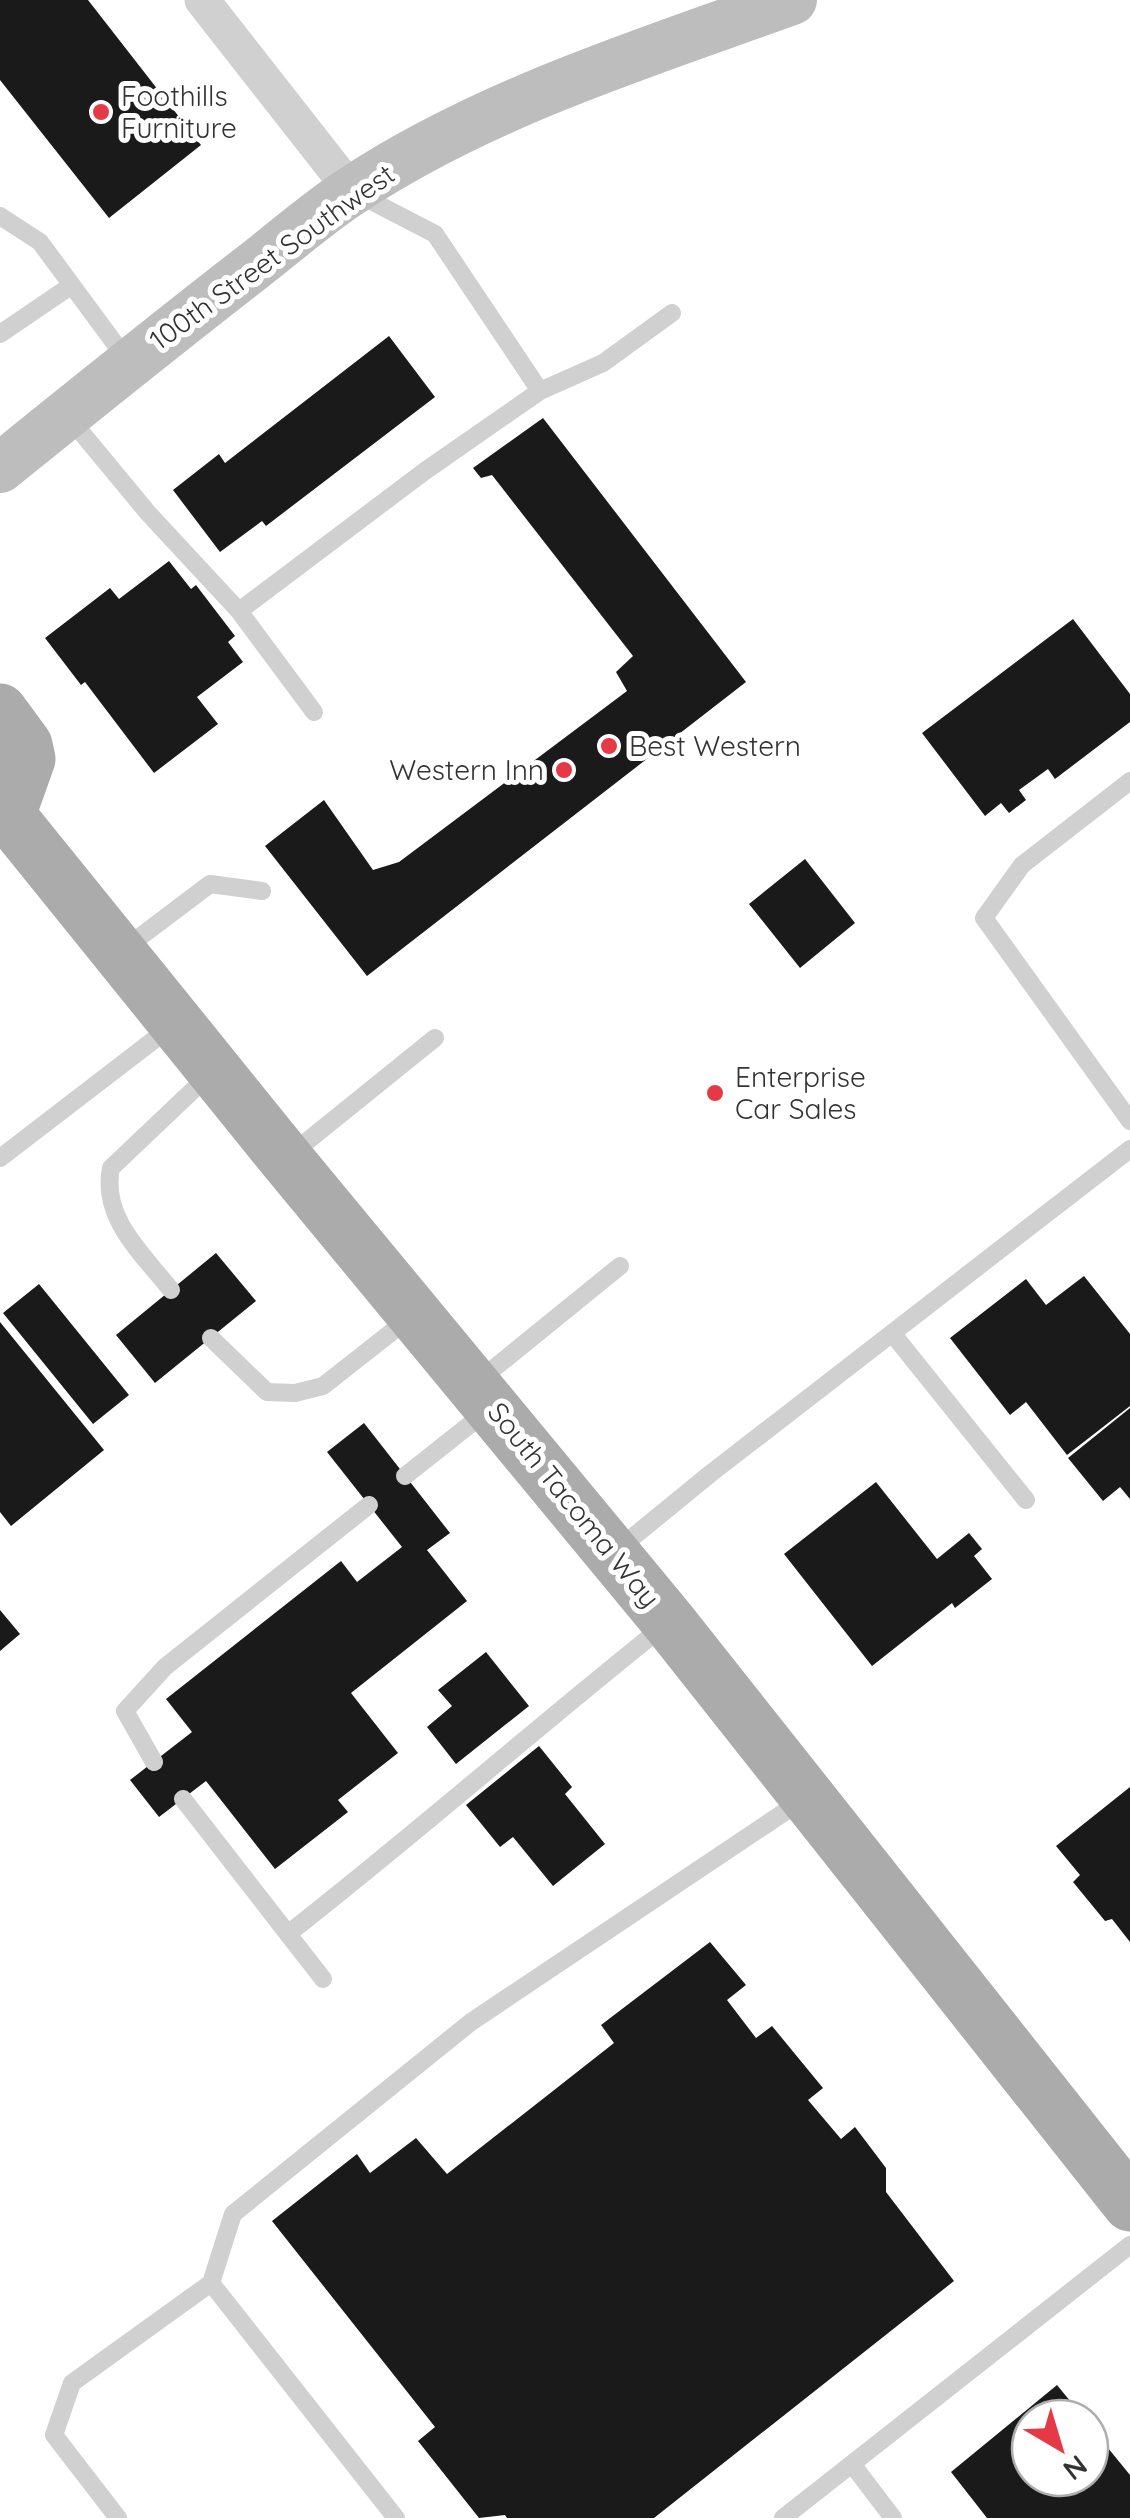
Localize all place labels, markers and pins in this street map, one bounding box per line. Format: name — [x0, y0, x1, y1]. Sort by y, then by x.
place label: Foothills Furniture — [121, 78, 237, 145]
marker: Foothills Furniture — [90, 101, 112, 123]
place label: Best Western — [629, 728, 801, 763]
marker: Best Western — [598, 735, 620, 757]
place label: Western Inn — [389, 752, 544, 787]
marker: Western Inn — [553, 759, 575, 781]
place label: Enterprise Car Sales — [735, 1059, 866, 1126]
marker: Enterprise Car Sales — [704, 1082, 726, 1104]

